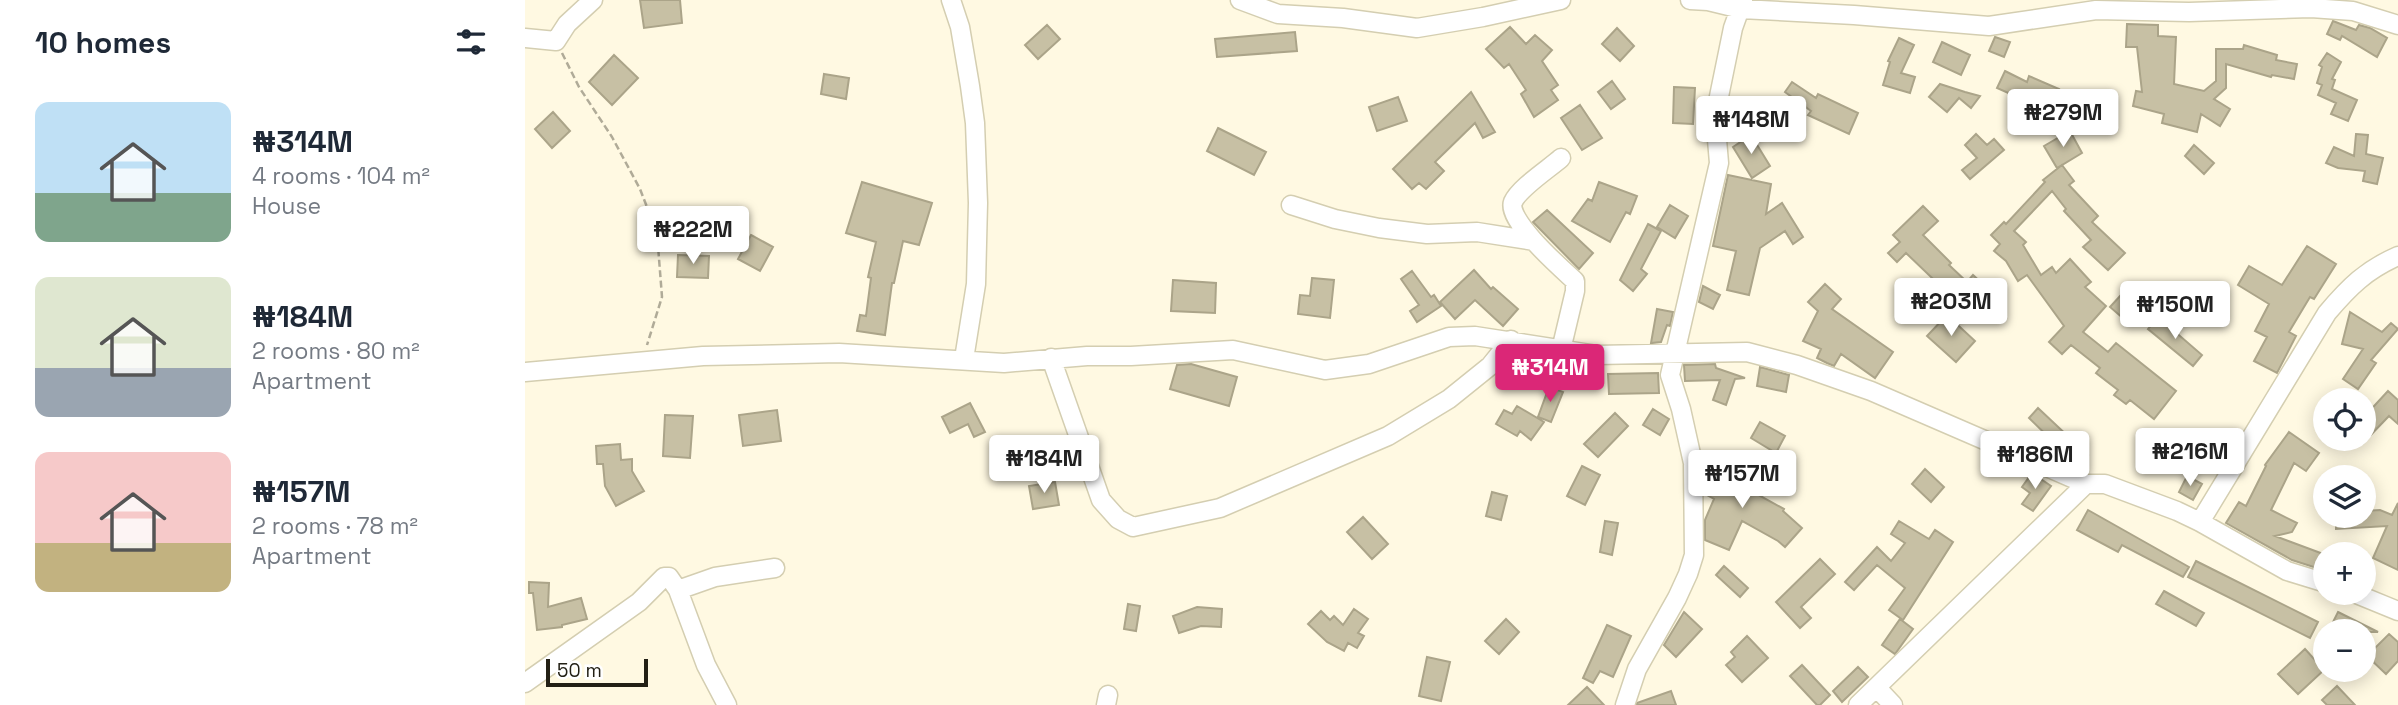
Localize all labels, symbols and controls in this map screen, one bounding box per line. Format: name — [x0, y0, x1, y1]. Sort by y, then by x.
text: 10 homes — [35, 23, 171, 62]
icon: filters — [452, 23, 490, 61]
pin: ₦279M — [2014, 90, 2112, 149]
pin: ₦148M — [1702, 96, 1800, 156]
text: ₦279M — [2023, 97, 2103, 127]
text: ₦148M — [1712, 104, 1790, 134]
text: ₦314M — [252, 122, 353, 161]
icon: home — [91, 130, 175, 214]
text: 4 rooms · 104 m² — [252, 161, 430, 191]
text: House — [252, 191, 321, 221]
pin: ₦222M — [644, 206, 742, 266]
text: ₦222M — [653, 214, 733, 244]
pin: ₦203M — [1902, 278, 2000, 338]
pin: ₦150M — [2126, 282, 2224, 341]
text: ₦203M — [1910, 286, 1992, 316]
text: ₦150M — [2136, 289, 2214, 319]
text: ₦184M — [252, 297, 353, 336]
icon: home — [91, 305, 175, 389]
text: 2 rooms · 80 m² — [252, 336, 420, 366]
pin: ₦314M — [1501, 344, 1599, 404]
text: ₦314M — [1511, 352, 1589, 382]
text: Apartment — [252, 366, 372, 396]
map controls — [2313, 388, 2376, 682]
button: locate — [2313, 388, 2376, 451]
pin: ₦216M — [2141, 428, 2239, 488]
pin: ₦186M — [1986, 432, 2084, 491]
pin: ₦184M — [995, 435, 1093, 495]
text: ₦216M — [2151, 436, 2229, 466]
text: ₦186M — [1996, 439, 2074, 469]
text: ₦184M — [1005, 443, 1083, 473]
pin: ₦157M — [1693, 450, 1791, 510]
text: ₦157M — [1704, 458, 1780, 488]
button: layers — [2313, 465, 2376, 528]
text: ₦157M — [252, 472, 350, 511]
icon: home — [91, 480, 175, 564]
text: 2 rooms · 78 m² — [252, 511, 418, 541]
text: Apartment — [252, 541, 372, 571]
button: + — [2313, 542, 2376, 605]
button: − — [2313, 619, 2376, 682]
scale bar — [546, 656, 647, 688]
text: 50 m — [557, 658, 602, 683]

